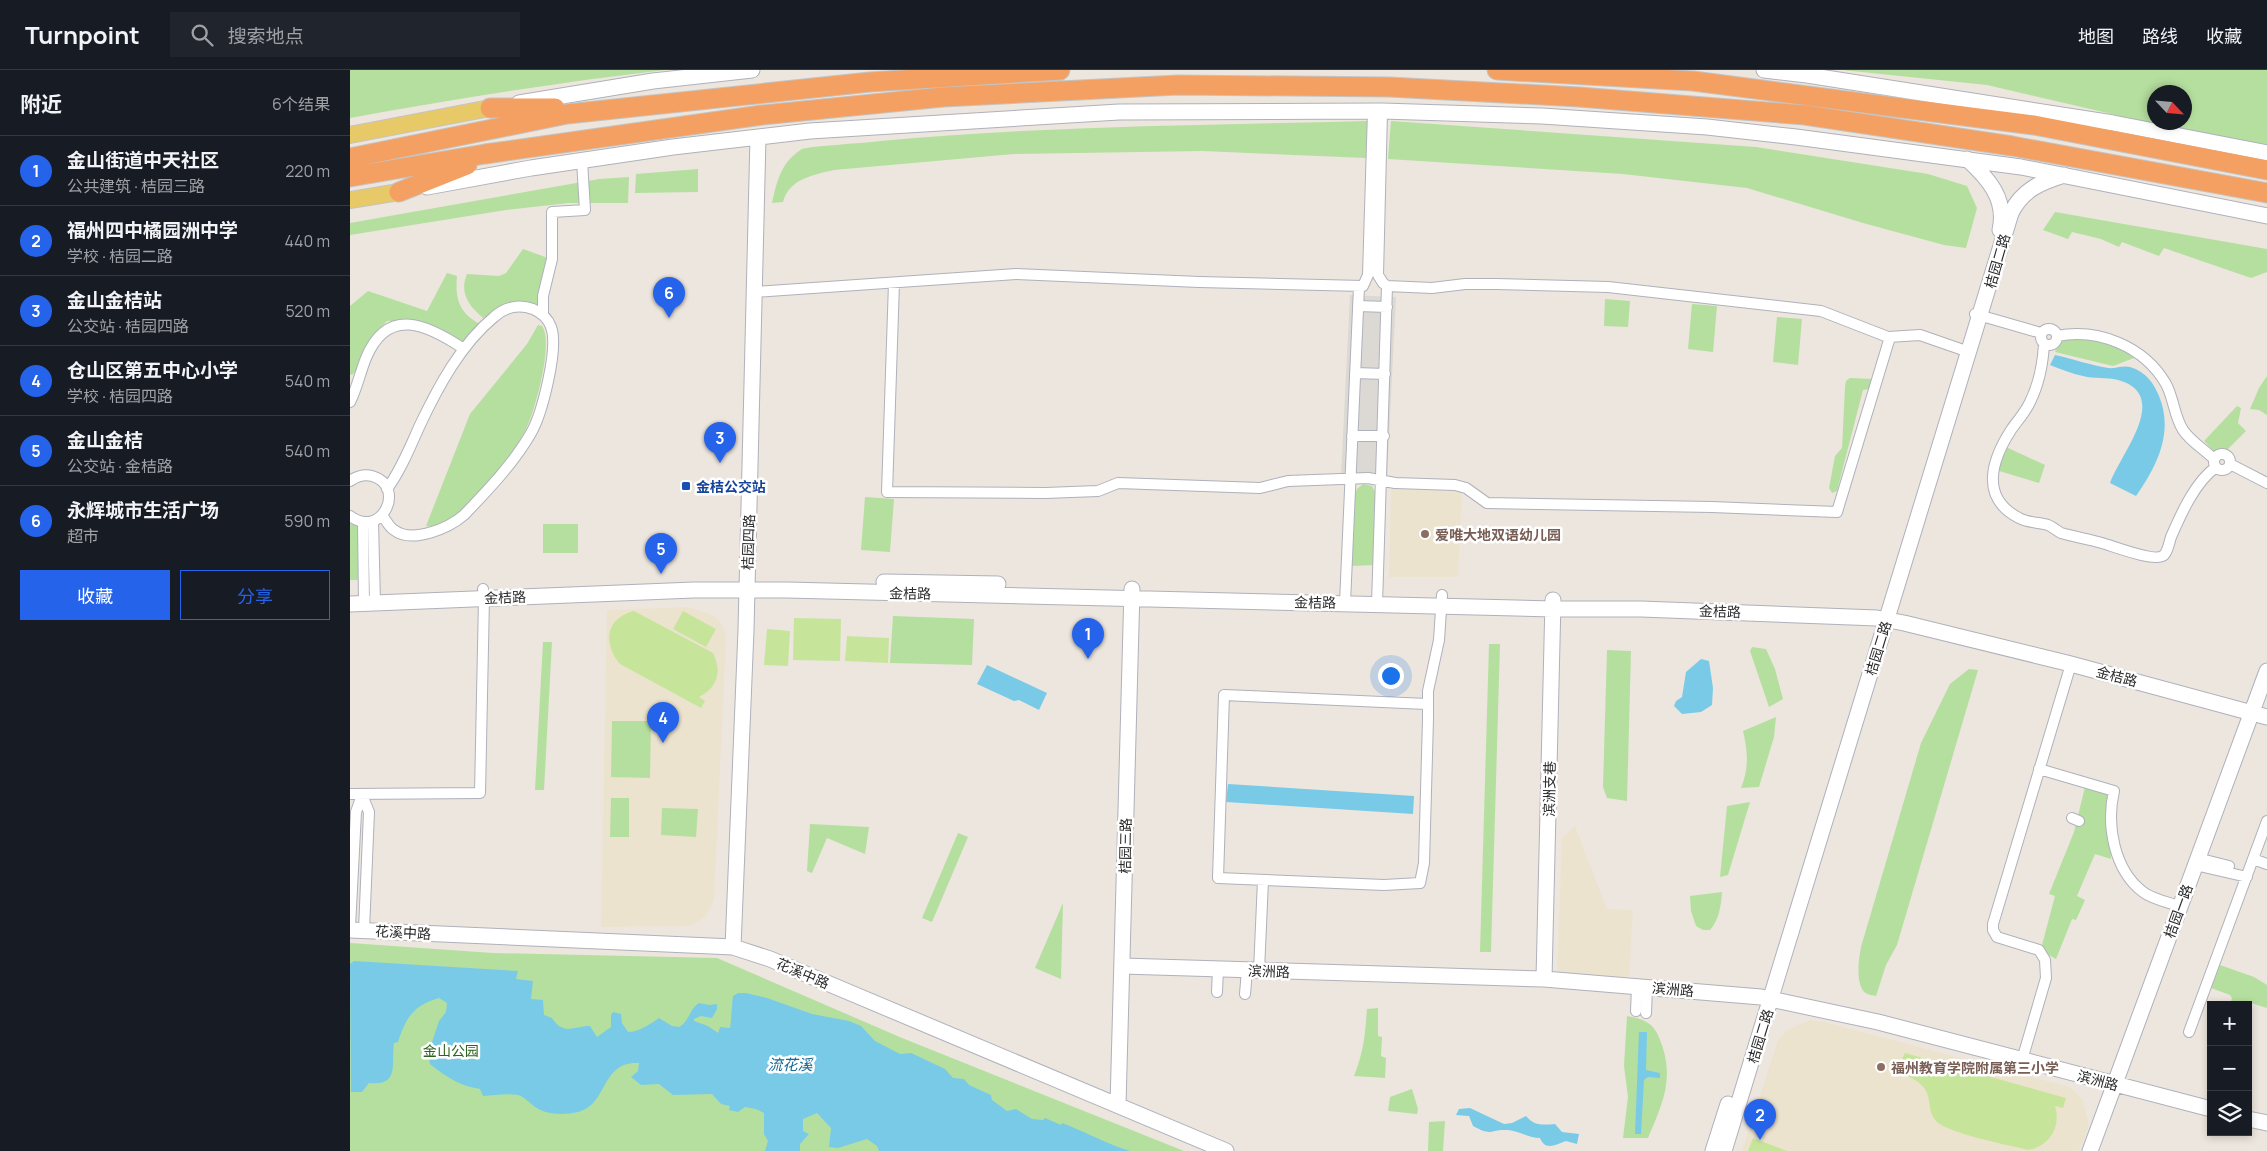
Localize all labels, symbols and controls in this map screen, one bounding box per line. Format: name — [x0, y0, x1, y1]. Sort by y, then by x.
search box — [170, 12, 520, 57]
text: Turnpoint — [25, 18, 140, 51]
icon: search — [188, 21, 216, 49]
text: 搜索地点 — [228, 23, 304, 49]
text: 地图 — [2078, 24, 2114, 48]
text: 路线 — [2142, 24, 2178, 48]
text: 收藏 — [2206, 24, 2242, 48]
north arrow — [2147, 85, 2192, 130]
text: 附近 — [20, 90, 62, 118]
text: 6个结果 — [272, 93, 330, 115]
text: 金山街道中天社区 — [67, 147, 219, 173]
text: 1 — [32, 160, 40, 182]
text: 220 m — [285, 160, 330, 182]
text: 公共建筑 · 桔园三路 — [67, 175, 205, 197]
text: 福州四中橘园洲中学 — [67, 217, 238, 243]
text: 2 — [31, 230, 41, 252]
text: 440 m — [284, 230, 330, 252]
street label: 桔园二路 — [1980, 231, 2014, 291]
text: 学校 · 桔园二路 — [67, 245, 173, 267]
pin: 6 — [653, 277, 685, 318]
text: 金山金桔站 — [67, 287, 162, 313]
text: 3 — [31, 300, 41, 322]
text: 520 m — [286, 300, 330, 322]
text: 公交站 · 桔园四路 — [67, 315, 189, 337]
text: 仓山区第五中心小学 — [67, 357, 238, 383]
text: 4 — [31, 370, 41, 392]
text: 540 m — [285, 370, 330, 392]
text: 学校 · 桔园四路 — [67, 385, 173, 407]
pin: 3 — [704, 422, 736, 463]
text: 金山金桔 — [67, 427, 143, 453]
text: 5 — [31, 440, 41, 462]
text: 540 m — [285, 440, 330, 462]
text: 公交站 · 金桔路 — [67, 455, 173, 477]
place label: 金桔公交站 — [696, 477, 766, 496]
marker: 金桔公交站 — [680, 480, 692, 492]
text: 永辉城市生活广场 — [67, 497, 219, 523]
text: 6 — [31, 510, 41, 532]
text: 590 m — [284, 510, 330, 532]
street label: 桔园四路 — [738, 514, 758, 570]
text: 超市 — [67, 525, 99, 547]
place label: 爱唯大地双语幼儿园 — [1435, 525, 1561, 544]
marker: 爱唯大地双语幼儿园 — [1419, 528, 1431, 540]
pin: 5 — [645, 533, 677, 574]
button: 收藏 — [20, 570, 170, 620]
button: 分享 — [180, 570, 330, 620]
street label: 金桔路 — [889, 583, 931, 603]
street label: 金桔路 — [484, 587, 526, 607]
street label: 金桔路 — [1294, 592, 1336, 612]
street label: 金桔路 — [1699, 601, 1741, 621]
pin: 1 — [1072, 618, 1104, 659]
street label: 桔园二路 — [1861, 618, 1895, 678]
street label: 金桔路 — [2094, 661, 2140, 691]
your location — [1378, 663, 1404, 689]
pin: 4 — [647, 702, 679, 743]
street label: 滨洲支巷 — [1539, 761, 1559, 817]
street label: 桔园三路 — [1115, 818, 1135, 874]
street label: 桔园一路 — [2159, 881, 2197, 941]
street label: 花溪中路 — [375, 921, 431, 943]
street label: 花溪中路 — [774, 953, 832, 993]
street label: 滨洲路 — [1248, 961, 1290, 981]
street label: 滨洲路 — [1651, 978, 1695, 1000]
map controls — [2207, 1001, 2252, 1136]
button: + — [2207, 1001, 2252, 1046]
street label: 桔园二路 — [1743, 1006, 1777, 1066]
park label: 金山公园 — [423, 1041, 479, 1060]
button: − — [2207, 1046, 2252, 1091]
water label: 流花溪 — [767, 1054, 814, 1075]
place label: 福州教育学院附属第三小学 — [1891, 1058, 2059, 1077]
marker: 福州教育学院附属第三小学 — [1875, 1061, 1887, 1073]
street label: 滨洲路 — [2075, 1065, 2121, 1095]
button: layers — [2207, 1091, 2252, 1136]
pin: 2 — [1744, 1099, 1776, 1140]

